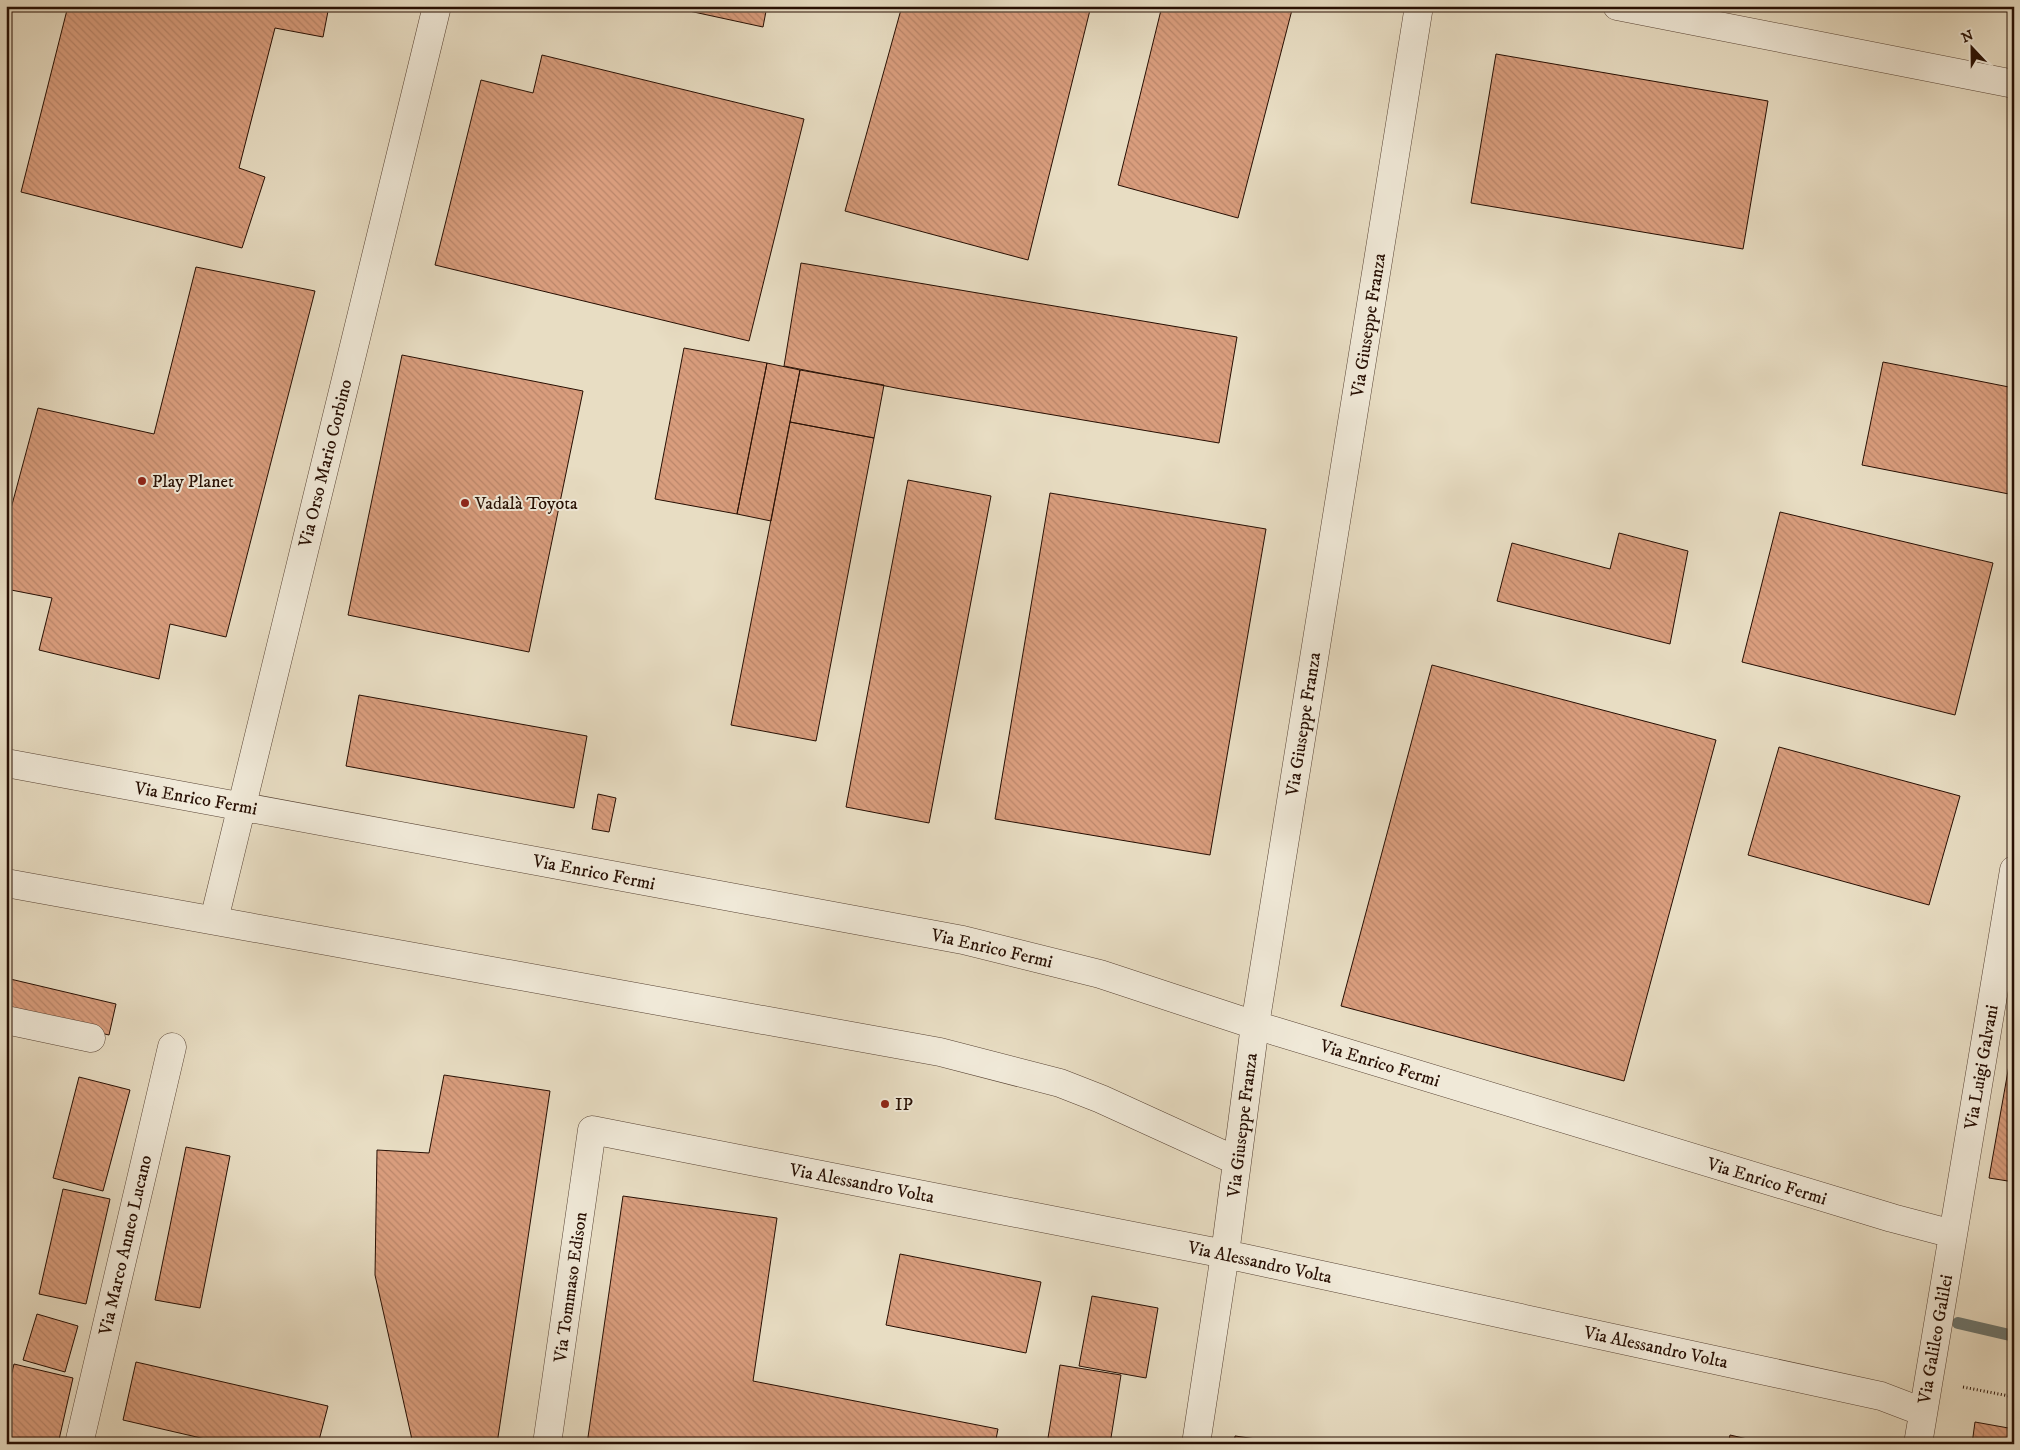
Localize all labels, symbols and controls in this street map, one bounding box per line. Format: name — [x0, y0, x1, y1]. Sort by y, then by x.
north arrow — [1948, 22, 1998, 72]
text: N — [1959, 26, 1977, 47]
street label: Via Giuseppe Franza — [1347, 251, 1391, 400]
street label: Via Orso Mario Corbino — [294, 377, 358, 550]
place label: Play Planet — [152, 471, 234, 493]
marker: Play Planet — [136, 475, 148, 487]
place label: Vadalà Toyota — [474, 493, 578, 515]
marker: Vadalà Toyota — [459, 497, 471, 509]
street label: Via Giuseppe Franza — [1282, 650, 1326, 799]
street label: Via Enrico Fermi — [132, 777, 259, 821]
street label: Via Enrico Fermi — [530, 850, 657, 896]
street label: Via Enrico Fermi — [928, 924, 1055, 974]
street label: Via Luigi Galvani — [1960, 1003, 2004, 1132]
street label: Via Enrico Fermi — [1316, 1035, 1442, 1093]
street label: Via Giuseppe Franza — [1223, 1051, 1263, 1200]
place label: IP — [895, 1094, 913, 1116]
marker: IP — [879, 1098, 891, 1110]
street label: Via Marco Anneo Lucano — [94, 1153, 157, 1338]
street label: Via Enrico Fermi — [1703, 1153, 1829, 1211]
street label: Via Alessandro Volta — [787, 1159, 936, 1209]
street label: Via Tommaso Edison — [549, 1210, 593, 1365]
street label: Via Alessandro Volta — [1185, 1237, 1334, 1289]
street label: Via Galileo Galilei — [1914, 1273, 1958, 1406]
street label: Via Alessandro Volta — [1581, 1322, 1730, 1374]

